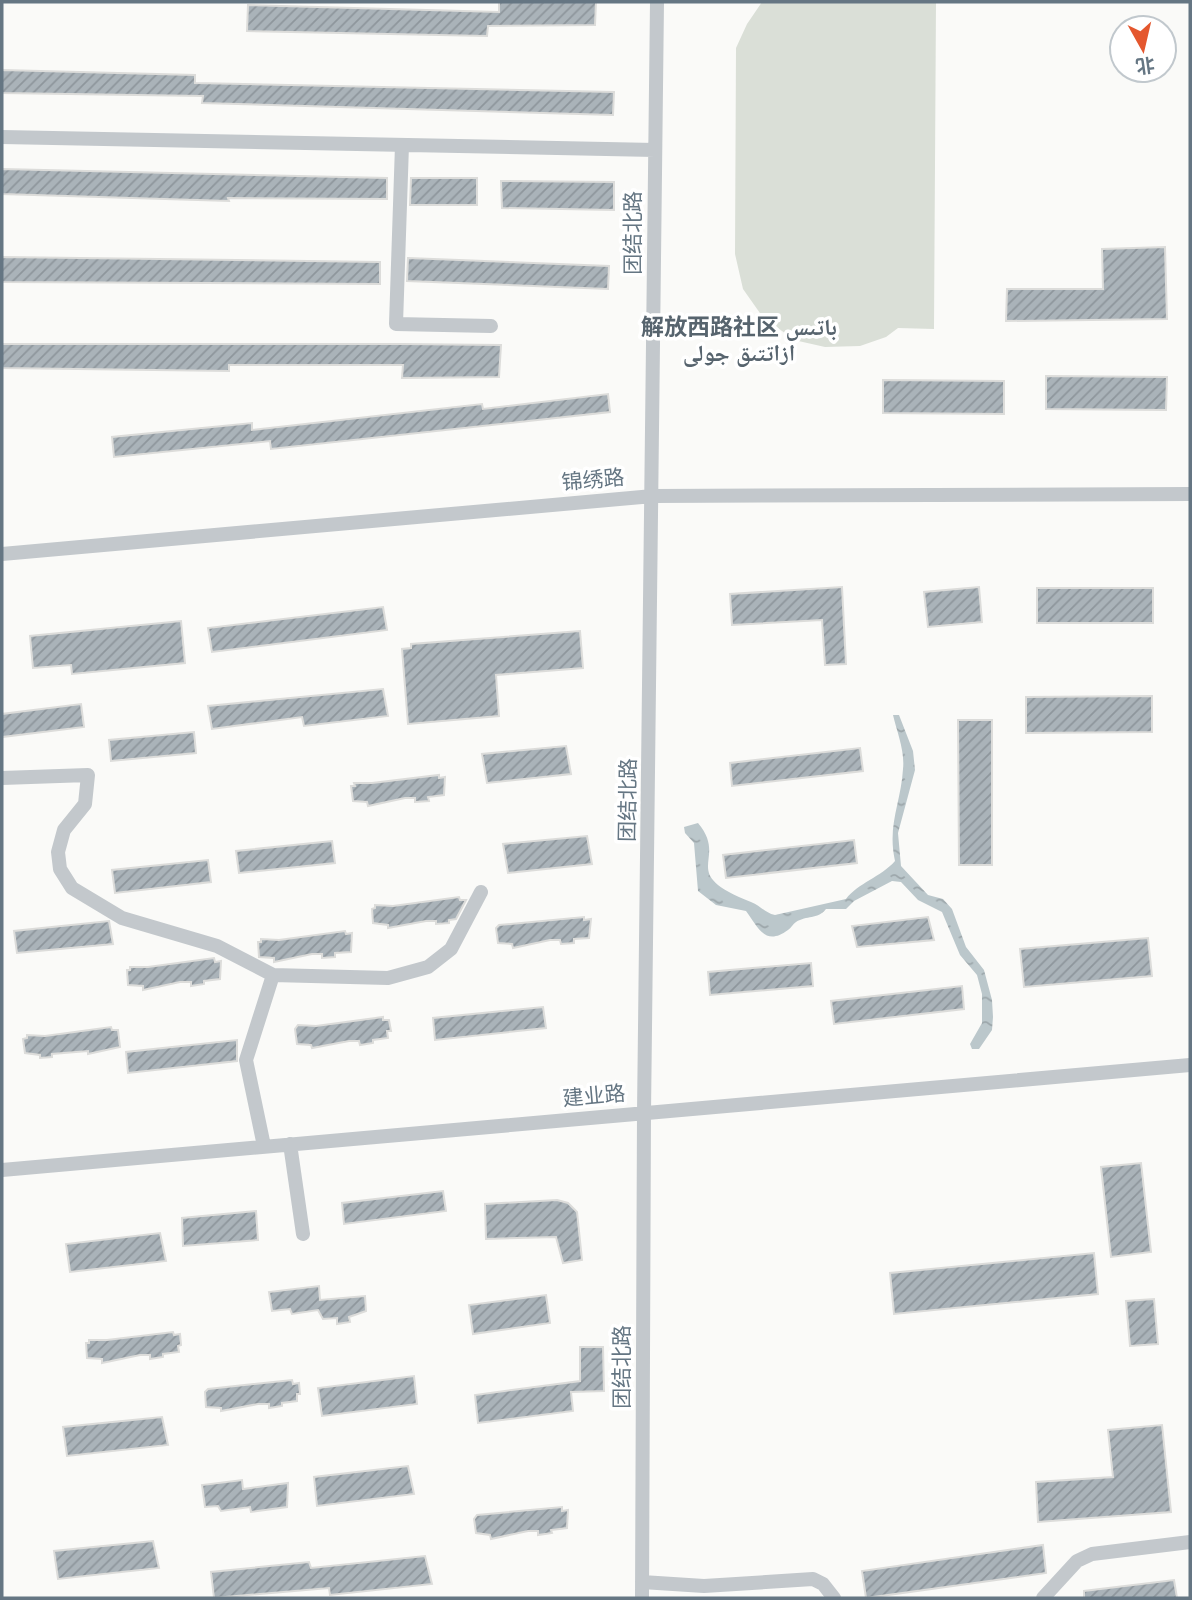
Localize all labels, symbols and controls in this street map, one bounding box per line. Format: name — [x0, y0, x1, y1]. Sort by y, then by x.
north arrow — [1108, 14, 1178, 84]
text: 北 — [1134, 53, 1156, 79]
street label: 团结北路 — [619, 191, 645, 275]
district label: 解放西路社区 باتىس ازاتتىق جولى — [641, 312, 837, 367]
street label: 锦绣路 — [560, 463, 625, 495]
street label: 团结北路 — [613, 758, 641, 842]
street label: 建业路 — [561, 1079, 626, 1111]
street label: 团结北路 — [608, 1325, 634, 1409]

